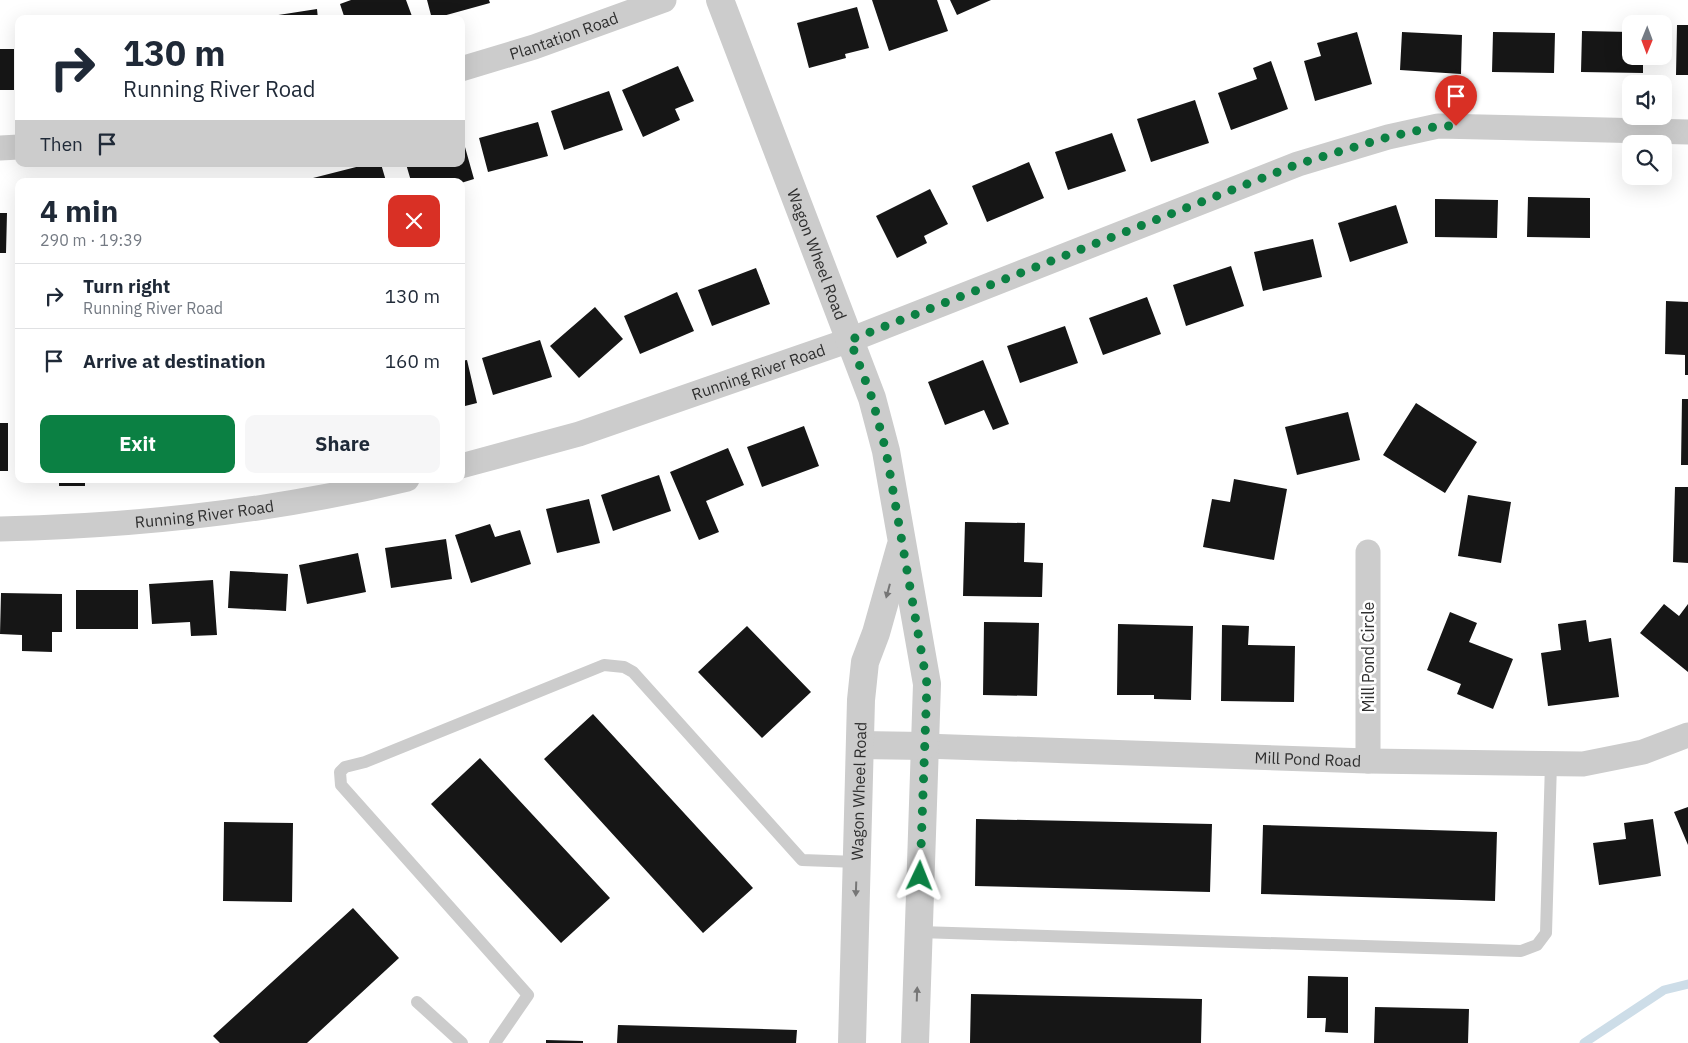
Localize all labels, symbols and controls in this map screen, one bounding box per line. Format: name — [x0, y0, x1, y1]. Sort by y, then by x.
street label: Plantation Road — [507, 7, 621, 64]
north arrow — [1622, 15, 1672, 65]
map controls — [1622, 15, 1672, 185]
text: 130 m — [123, 30, 226, 76]
icon: right — [40, 35, 105, 100]
text: Running River Road — [123, 74, 316, 103]
pin — [1435, 75, 1477, 126]
button: sound — [1622, 75, 1672, 125]
icon: arrive — [1442, 82, 1470, 110]
icon: arrive — [93, 130, 121, 158]
text: Then — [40, 132, 83, 156]
button: search — [1622, 135, 1672, 185]
street label: Wagon Wheel Road — [783, 186, 851, 322]
text: 4 min — [40, 191, 118, 230]
button: close — [388, 195, 440, 247]
text: 290 m · 19:39 — [40, 230, 142, 250]
text: Turn right — [83, 274, 170, 298]
icon: right — [40, 282, 68, 310]
text: 130 m — [385, 284, 440, 308]
text: Running River Road — [83, 298, 223, 318]
street label: Running River Road — [689, 339, 828, 404]
icon: arrive — [40, 347, 68, 375]
text: Arrive at destination — [83, 349, 266, 373]
text: 160 m — [385, 349, 440, 373]
button: Exit — [40, 415, 235, 473]
button: Share — [245, 415, 440, 473]
street label: Running River Road — [134, 496, 275, 532]
one-way arrow — [884, 583, 892, 599]
street label: Mill Pond Circle — [1358, 601, 1378, 712]
street label: Wagon Wheel Road — [847, 721, 870, 861]
street label: Mill Pond Road — [1254, 747, 1361, 771]
position arrow — [893, 849, 945, 901]
one-way arrow — [852, 882, 860, 898]
one-way arrow — [913, 986, 921, 1002]

